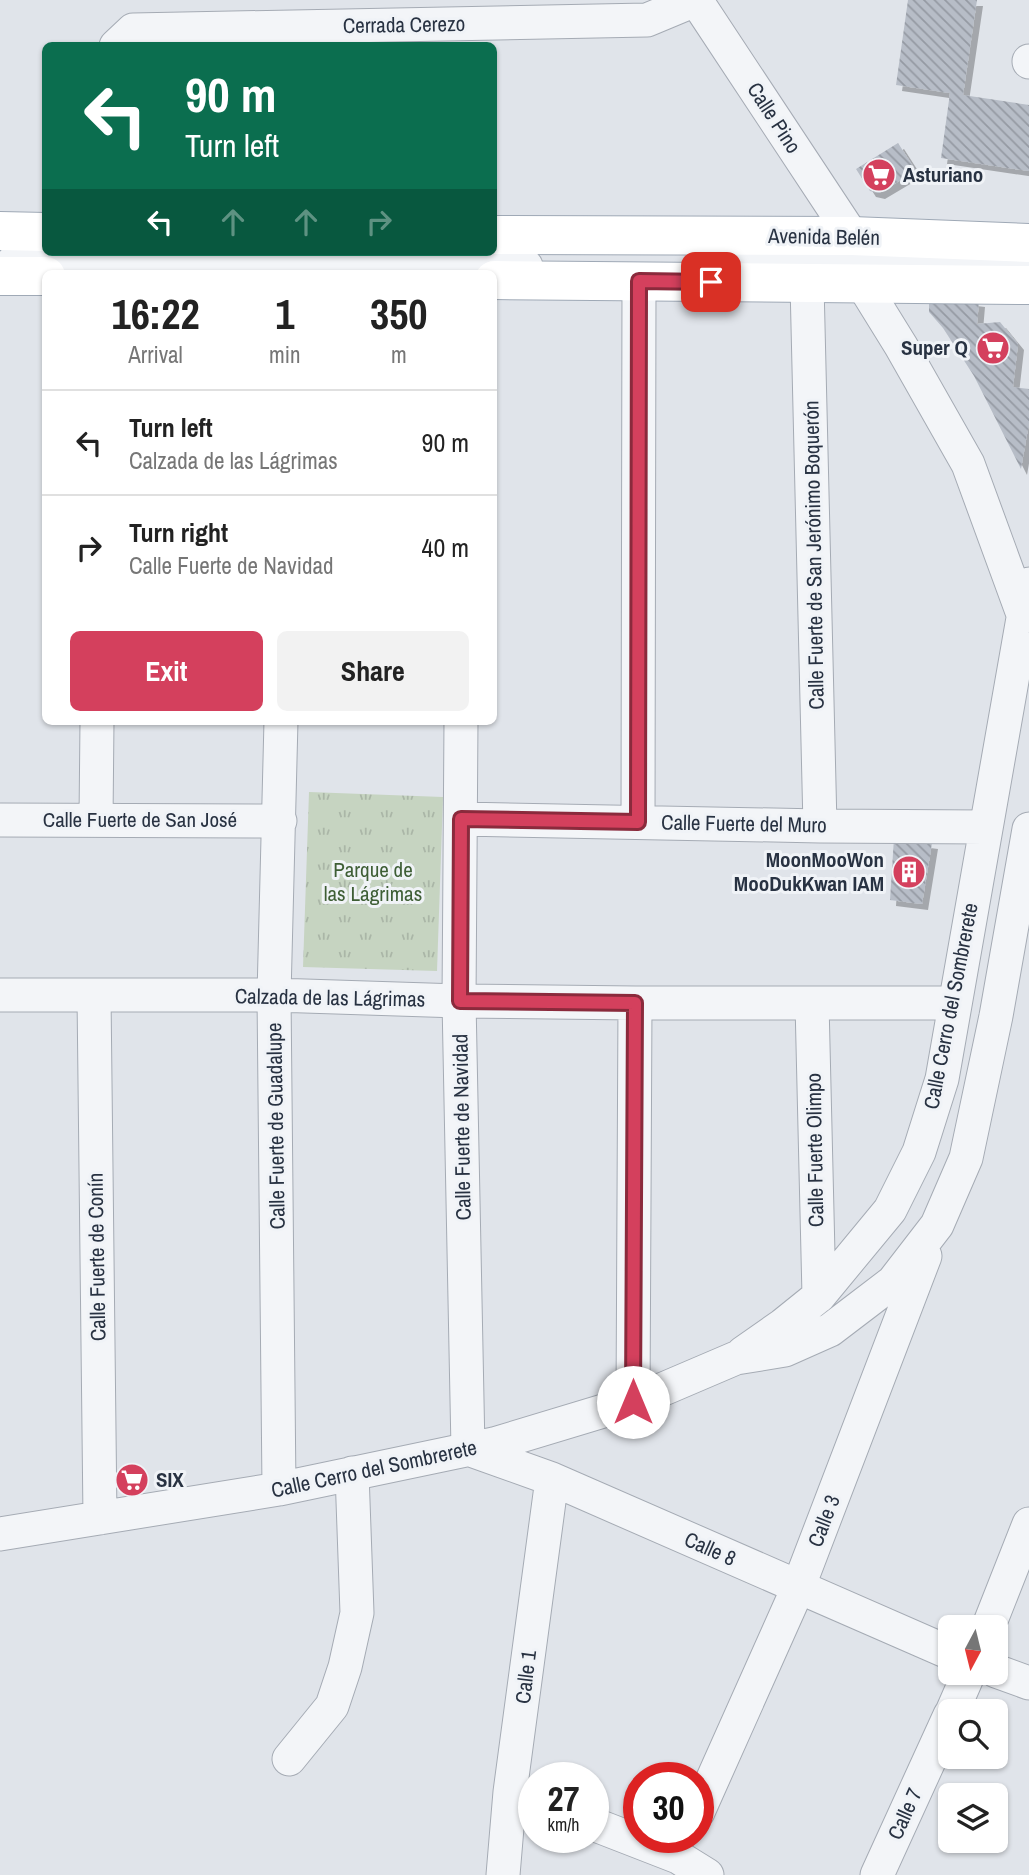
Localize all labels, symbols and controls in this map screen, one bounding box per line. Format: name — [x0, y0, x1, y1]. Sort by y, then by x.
street label: Cerrada Cerezo — [342, 9, 465, 40]
text: 90 m — [185, 61, 277, 127]
icon: left — [70, 70, 161, 161]
street label: Calle Pino — [741, 77, 808, 159]
text: Turn left — [185, 124, 279, 167]
supermarket icon: Asturiano — [860, 156, 898, 194]
place label: Asturiano — [903, 160, 983, 189]
icon: left — [141, 203, 179, 241]
icon: ahead — [214, 203, 252, 241]
icon: ahead — [287, 203, 325, 241]
icon: right — [360, 203, 398, 241]
street label: Avenida Belén — [767, 221, 880, 252]
pin — [681, 252, 741, 312]
icon: arrive — [692, 263, 730, 301]
text: 16:22 — [112, 286, 200, 342]
text: 1 — [275, 286, 294, 342]
text: 350 — [370, 286, 428, 342]
supermarket icon: Super Q — [974, 329, 1012, 367]
place label: Super Q — [901, 333, 968, 362]
text: Arrival — [128, 339, 183, 370]
text: min — [269, 339, 301, 370]
text: m — [391, 339, 407, 370]
street label: Calle Fuerte de San Jerónimo Boquerón — [796, 400, 831, 710]
text: Turn left — [129, 410, 213, 445]
icon: left — [70, 424, 108, 462]
text: 90 m — [422, 425, 469, 460]
text: Calzada de las Lágrimas — [129, 445, 338, 476]
text: Turn right — [129, 515, 228, 550]
icon: right — [70, 529, 108, 567]
text: 40 m — [422, 530, 469, 565]
text: Calle Fuerte de Navidad — [129, 550, 333, 581]
button: Exit — [70, 631, 263, 711]
button: Share — [277, 631, 469, 711]
street label: Calle Fuerte de San José — [43, 805, 237, 834]
street label: Calle Fuerte del Muro — [661, 808, 827, 839]
place label: MoonMooWon MooDukKwan IAM — [734, 845, 884, 898]
building icon: MoonMooWon MooDukKwan IAM — [890, 853, 928, 891]
park label: Parque de las Lágrimas — [324, 855, 422, 908]
street label: Calle Cerro del Sombrerete — [916, 900, 985, 1112]
street label: Calzada de las Lágrimas — [235, 981, 425, 1014]
street label: Calle Fuerte de Guadalupe — [259, 1022, 292, 1230]
street label: Calle Fuerte de Navidad — [445, 1033, 478, 1221]
street label: Calle Fuerte Olimpo — [799, 1073, 830, 1227]
street label: Calle Fuerte de Conín — [81, 1173, 112, 1341]
position arrow — [596, 1365, 670, 1439]
street label: Calle Cerro del Sombrerete — [268, 1433, 479, 1504]
supermarket icon: SIX — [113, 1461, 151, 1499]
place label: SIX — [156, 1465, 184, 1494]
street label: Calle 3 — [800, 1491, 847, 1551]
street label: Calle 8 — [680, 1524, 741, 1573]
north arrow — [938, 1615, 1008, 1685]
map controls — [938, 1615, 1008, 1853]
street label: Calle 1 — [508, 1648, 543, 1705]
button: search — [938, 1699, 1008, 1769]
speed limit sign: 30 — [623, 1762, 714, 1853]
text: 27 — [548, 1775, 579, 1822]
street label: Calle 7 — [880, 1783, 929, 1844]
button: layers — [938, 1783, 1008, 1853]
text: km/h — [548, 1812, 580, 1837]

